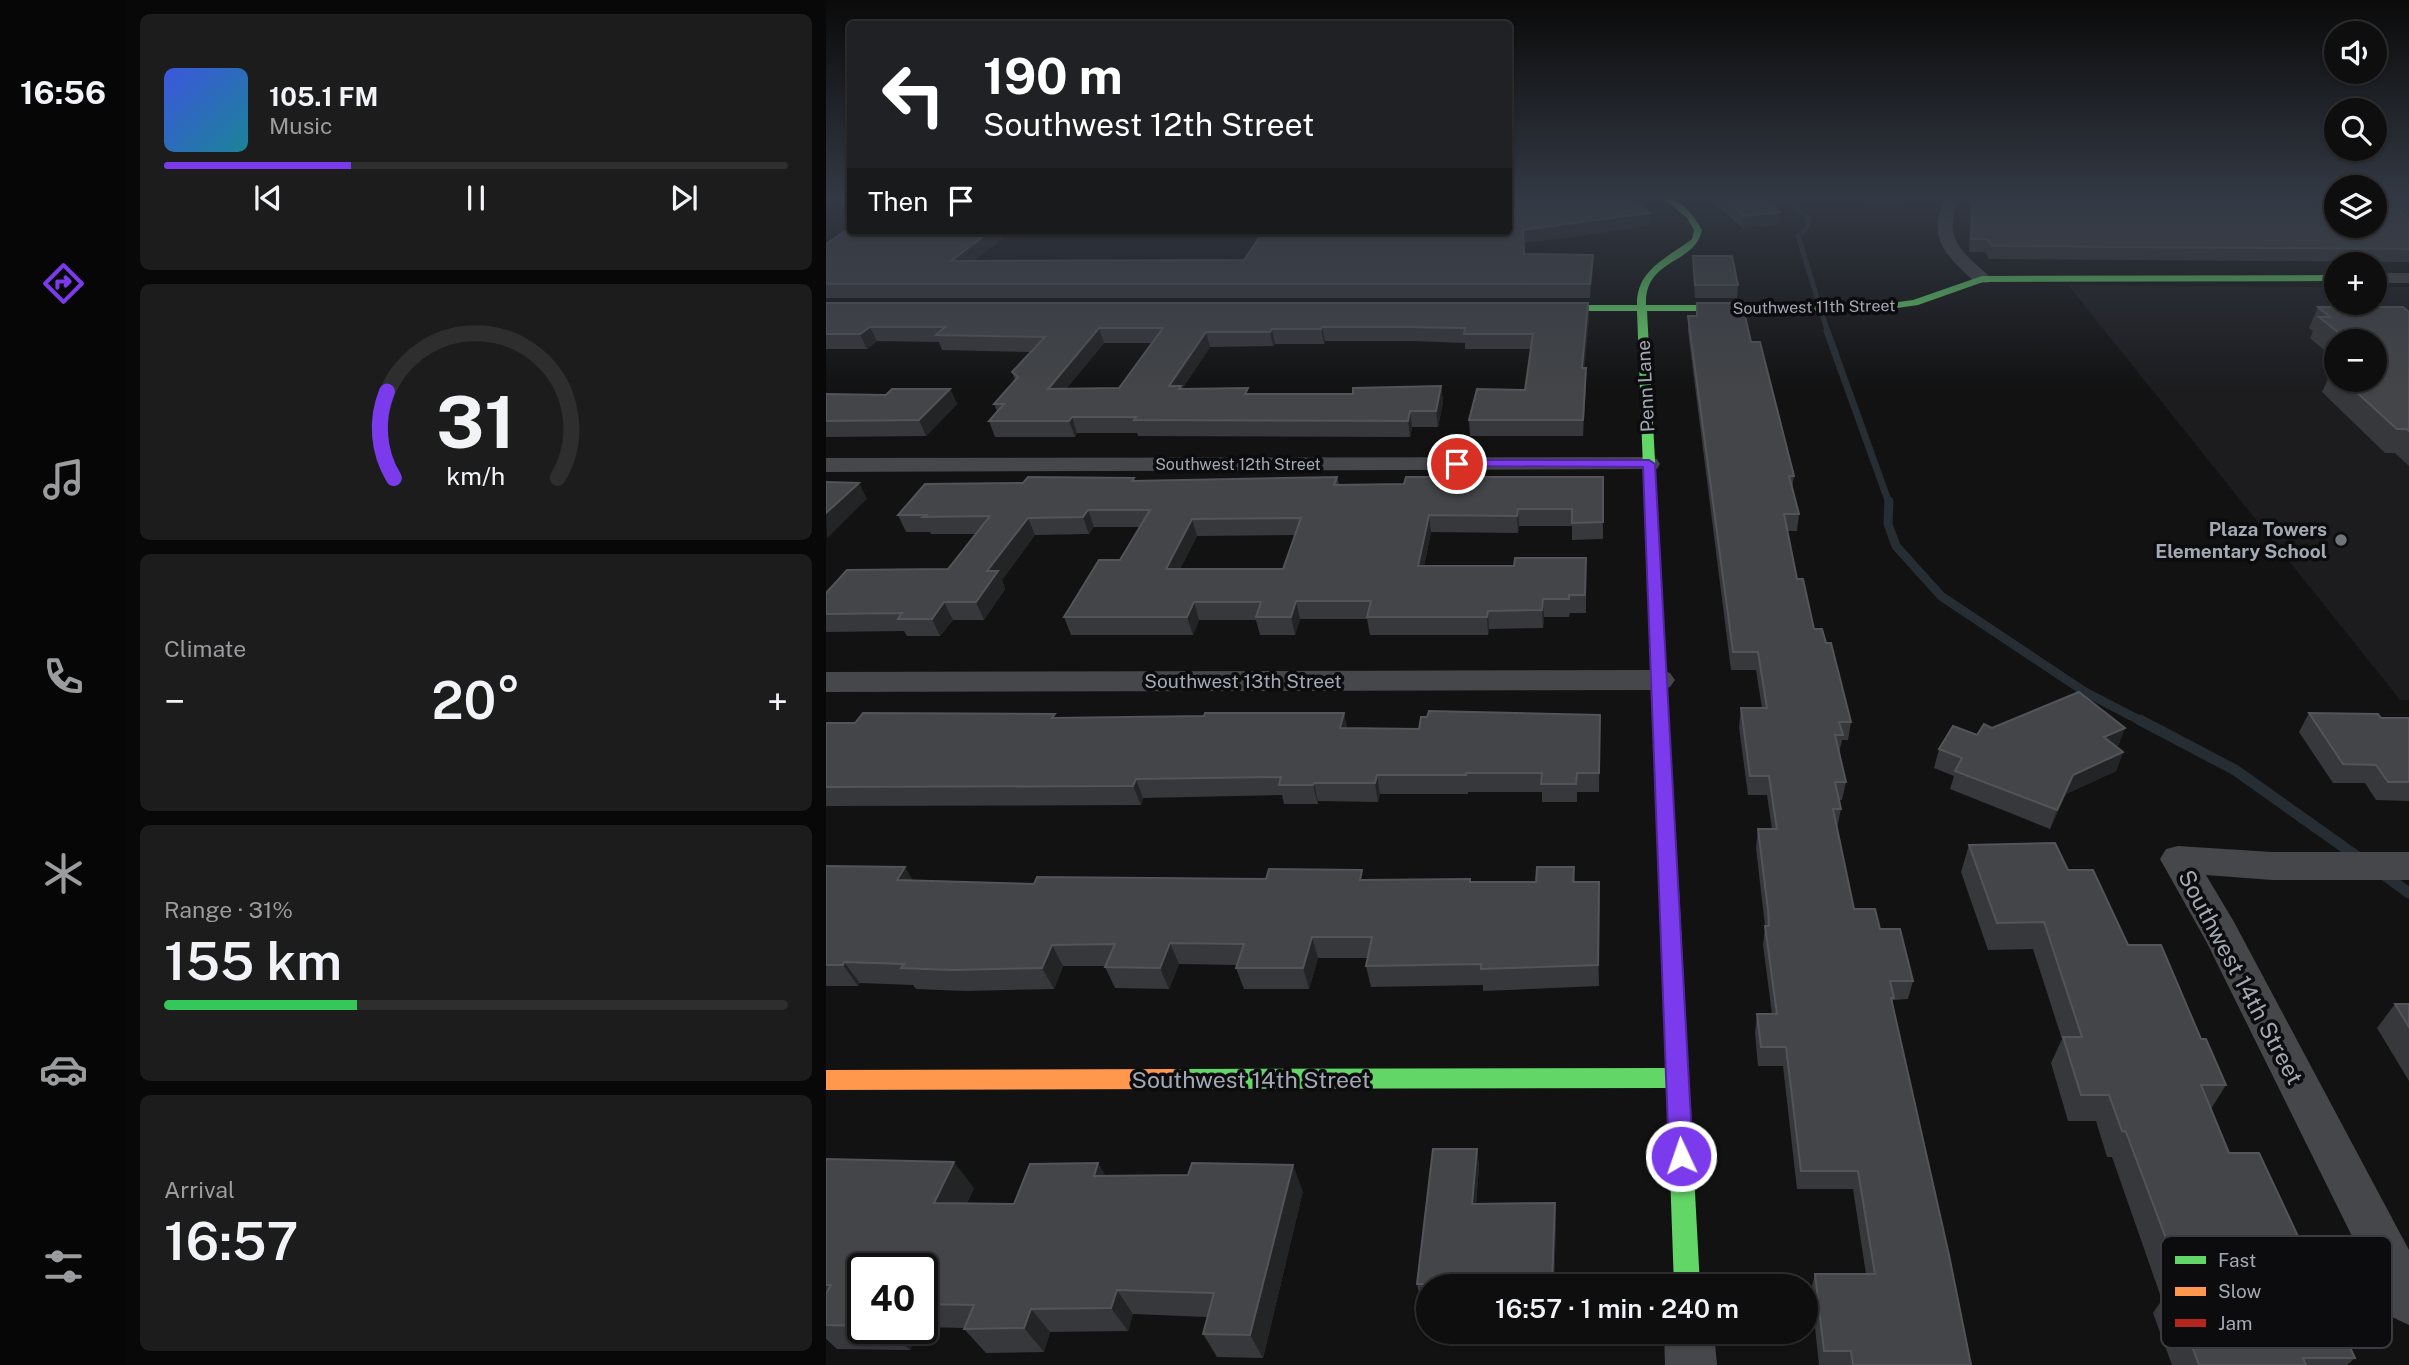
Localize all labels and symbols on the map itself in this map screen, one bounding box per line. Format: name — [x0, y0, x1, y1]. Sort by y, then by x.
street label: Southwest 11th Street — [1733, 296, 1895, 318]
street label: Penn Lane — [1632, 339, 1658, 433]
pin — [1427, 434, 1487, 494]
street label: Southwest 12th Street — [1155, 455, 1321, 474]
place label: Plaza Towers Elementary School — [2155, 518, 2327, 562]
marker: Plaza Towers Elementary School — [2333, 532, 2349, 548]
street label: Southwest 13th Street — [1144, 670, 1342, 692]
street label: Southwest 14th Street — [2173, 865, 2309, 1089]
street label: Southwest 14th Street — [1132, 1066, 1370, 1093]
position arrow — [1644, 1119, 1718, 1193]
legend — [2161, 1236, 2392, 1348]
text: Fast — [2218, 1249, 2256, 1271]
speed limit sign: 40 — [847, 1253, 938, 1344]
text: Slow — [2218, 1280, 2262, 1302]
text: Jam — [2218, 1312, 2252, 1334]

